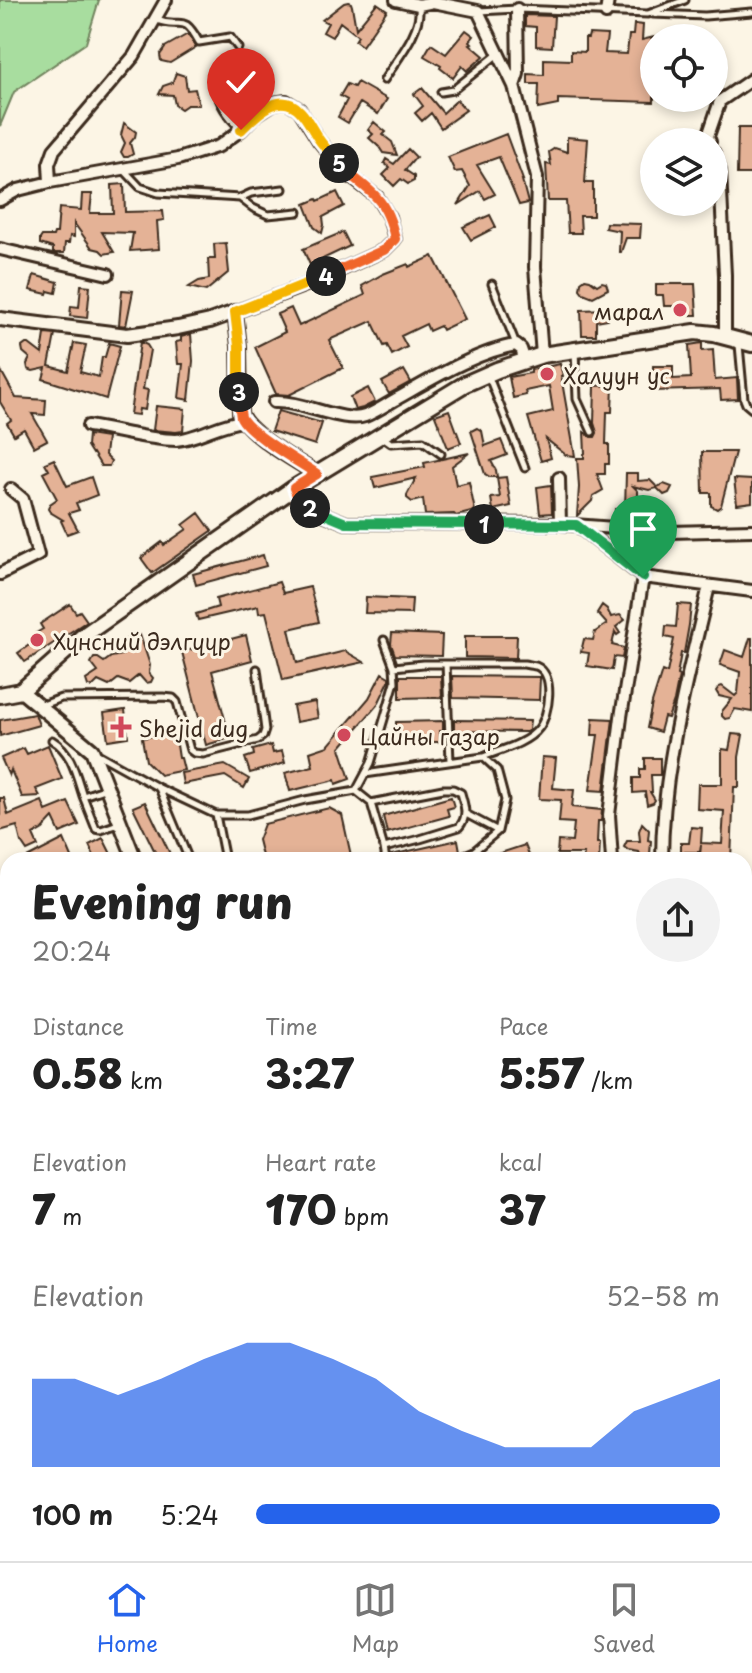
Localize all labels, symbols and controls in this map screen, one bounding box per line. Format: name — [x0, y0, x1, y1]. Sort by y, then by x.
map controls — [640, 24, 728, 216]
button: locate — [640, 24, 728, 112]
pin — [207, 48, 275, 130]
icon: check — [219, 60, 263, 104]
button: layers — [640, 128, 728, 216]
pin: 5 — [319, 143, 359, 183]
text: 5 — [332, 146, 346, 179]
pin: 4 — [306, 256, 346, 296]
text: 4 — [319, 259, 333, 292]
place label: марал — [594, 294, 664, 327]
marker: марал — [671, 301, 689, 319]
place label: Халуун ус — [563, 358, 670, 391]
marker: Халуун ус — [538, 365, 556, 383]
pin: 3 — [219, 372, 259, 412]
text: 3 — [232, 375, 246, 408]
pin: 2 — [290, 488, 330, 528]
text: 2 — [302, 491, 318, 524]
pin — [609, 495, 677, 577]
pin: 1 — [464, 504, 504, 544]
text: 1 — [479, 507, 489, 540]
icon: arrive — [621, 507, 665, 551]
place label: Хүнсний дэлгүүр — [53, 624, 231, 657]
marker: Хүнсний дэлгүүр — [28, 631, 46, 649]
place label: Shejid dug — [139, 711, 248, 744]
marker: Shejid dug — [110, 716, 132, 738]
place label: Цайны газар — [360, 719, 500, 752]
marker: Цайны газар — [335, 726, 353, 744]
text: Evening run — [32, 868, 293, 934]
button: share — [636, 878, 720, 962]
text: 20:24 — [32, 931, 111, 970]
text: Distance — [32, 1009, 124, 1042]
text: Time — [265, 1009, 317, 1042]
text: Pace — [499, 1009, 548, 1042]
text: 0.58 — [32, 1042, 123, 1103]
text: 3:27 — [265, 1042, 354, 1103]
text: 5:57 — [499, 1042, 584, 1103]
text: km — [123, 1063, 163, 1096]
text: /km — [584, 1063, 633, 1096]
text: Elevation — [32, 1145, 127, 1178]
text: Heart rate — [265, 1145, 376, 1178]
text: kcal — [499, 1145, 543, 1178]
text: 7 — [32, 1178, 55, 1239]
text: 170 — [265, 1178, 337, 1239]
text: 37 — [499, 1178, 545, 1239]
text: m — [55, 1199, 82, 1232]
text: bpm — [337, 1199, 389, 1232]
text: Elevation — [32, 1276, 144, 1315]
text: 52–58 m — [606, 1276, 720, 1315]
text: 100 m — [32, 1495, 113, 1534]
text: 5:24 — [160, 1495, 219, 1534]
tab: Home — [97, 1578, 158, 1659]
tab: Map — [352, 1578, 399, 1659]
tab: Saved — [593, 1578, 655, 1659]

